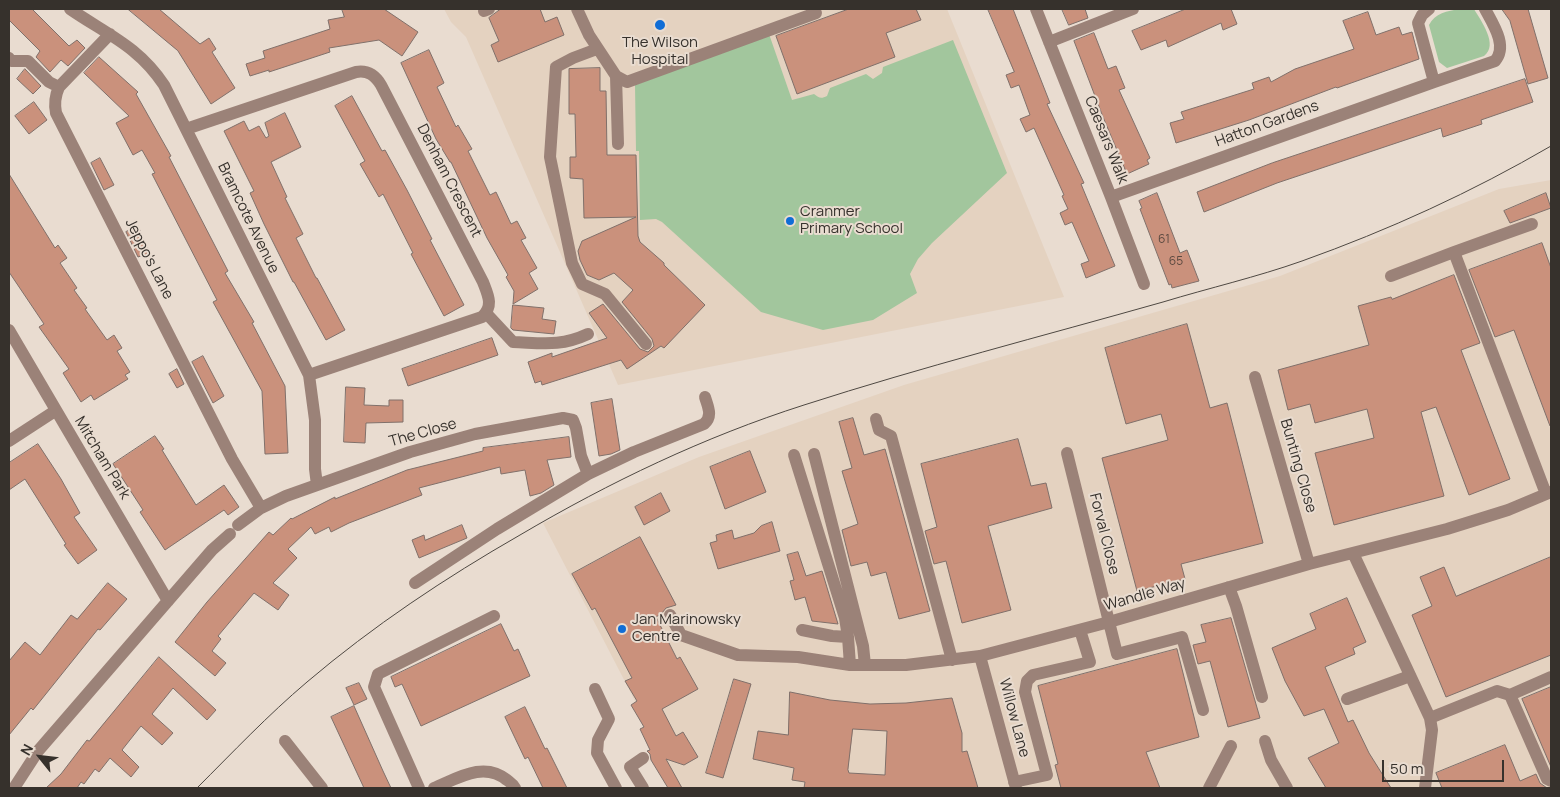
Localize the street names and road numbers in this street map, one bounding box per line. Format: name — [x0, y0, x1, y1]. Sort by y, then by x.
street label: Caesars Walk — [1080, 94, 1132, 186]
street label: Hatton Gardens — [1213, 97, 1321, 151]
street label: Denham Crescent — [413, 121, 485, 241]
street label: Bramcote Avenue — [213, 160, 283, 276]
street label: Jeppo's Lane — [121, 216, 177, 302]
street label: Mitcham Park — [70, 414, 134, 502]
street label: The Close — [387, 415, 459, 451]
street label: Bunting Close — [1276, 417, 1320, 515]
street label: Forval Close — [1085, 491, 1123, 577]
street label: Wandle Way — [1102, 575, 1188, 615]
street label: Willow Lane — [995, 677, 1033, 759]

